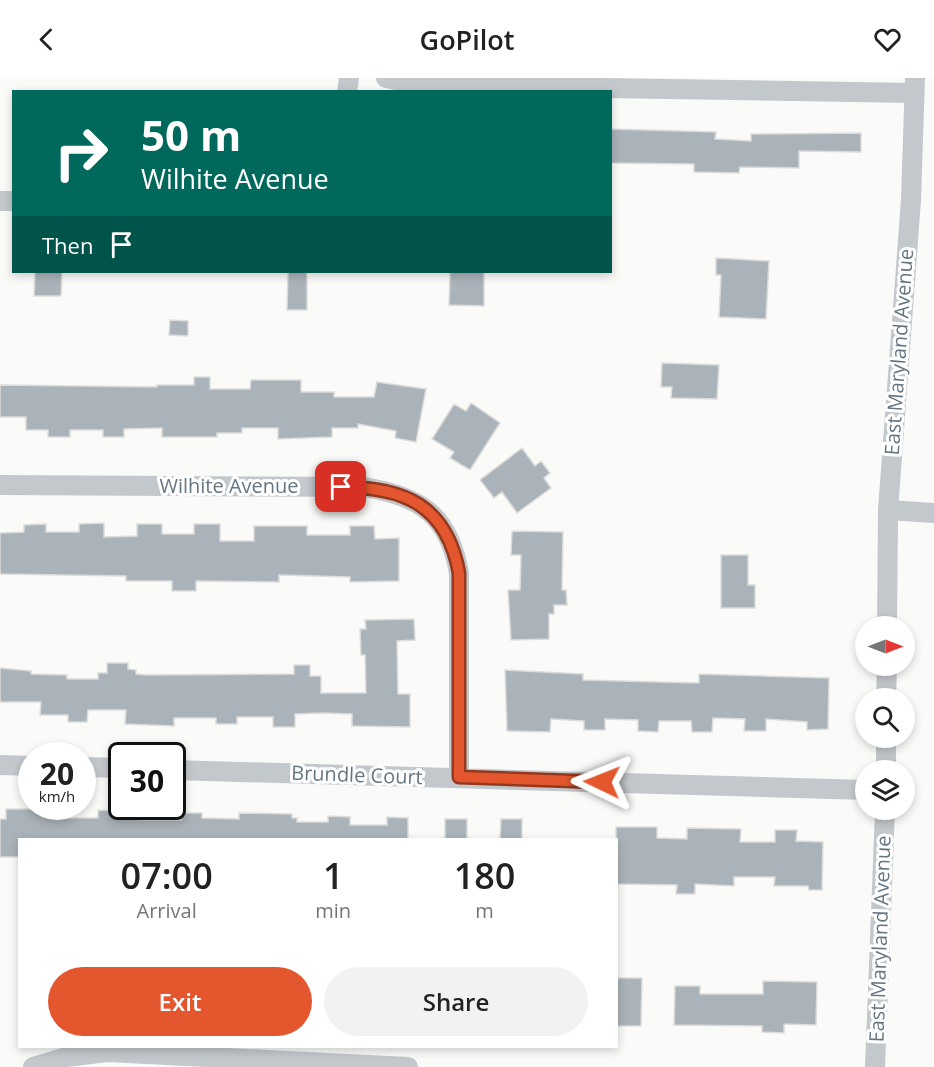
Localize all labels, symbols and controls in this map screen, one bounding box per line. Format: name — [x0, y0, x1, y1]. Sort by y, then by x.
text: GoPilot — [420, 21, 514, 58]
icon: back — [30, 23, 63, 56]
icon: heart — [871, 23, 904, 56]
text: 50 m — [141, 106, 241, 163]
icon: right — [42, 114, 120, 192]
text: Wilhite Avenue — [141, 160, 329, 197]
icon: arrive — [105, 228, 138, 261]
text: Then — [42, 230, 93, 260]
street label: East Maryland Avenue — [878, 248, 919, 456]
pin — [315, 461, 366, 512]
icon: arrive — [324, 470, 357, 503]
street label: Wilhite Avenue — [159, 472, 299, 499]
north arrow — [855, 616, 915, 676]
map controls — [855, 616, 915, 820]
button: search — [855, 688, 915, 748]
speed limit sign: 30 — [108, 742, 186, 820]
position arrow — [570, 750, 634, 814]
text: 20 — [40, 753, 74, 794]
street label: Brundle Court — [291, 759, 423, 790]
button: layers — [855, 760, 915, 820]
text: km/h — [39, 786, 75, 806]
street label: East Maryland Avenue — [862, 835, 897, 1043]
text: 07:00 — [121, 851, 213, 900]
text: 1 — [323, 851, 344, 900]
text: 180 — [454, 851, 515, 900]
text: Arrival — [137, 897, 197, 924]
text: min — [315, 897, 351, 924]
text: m — [475, 897, 494, 924]
button: Exit — [48, 967, 312, 1036]
button: Share — [324, 967, 588, 1036]

